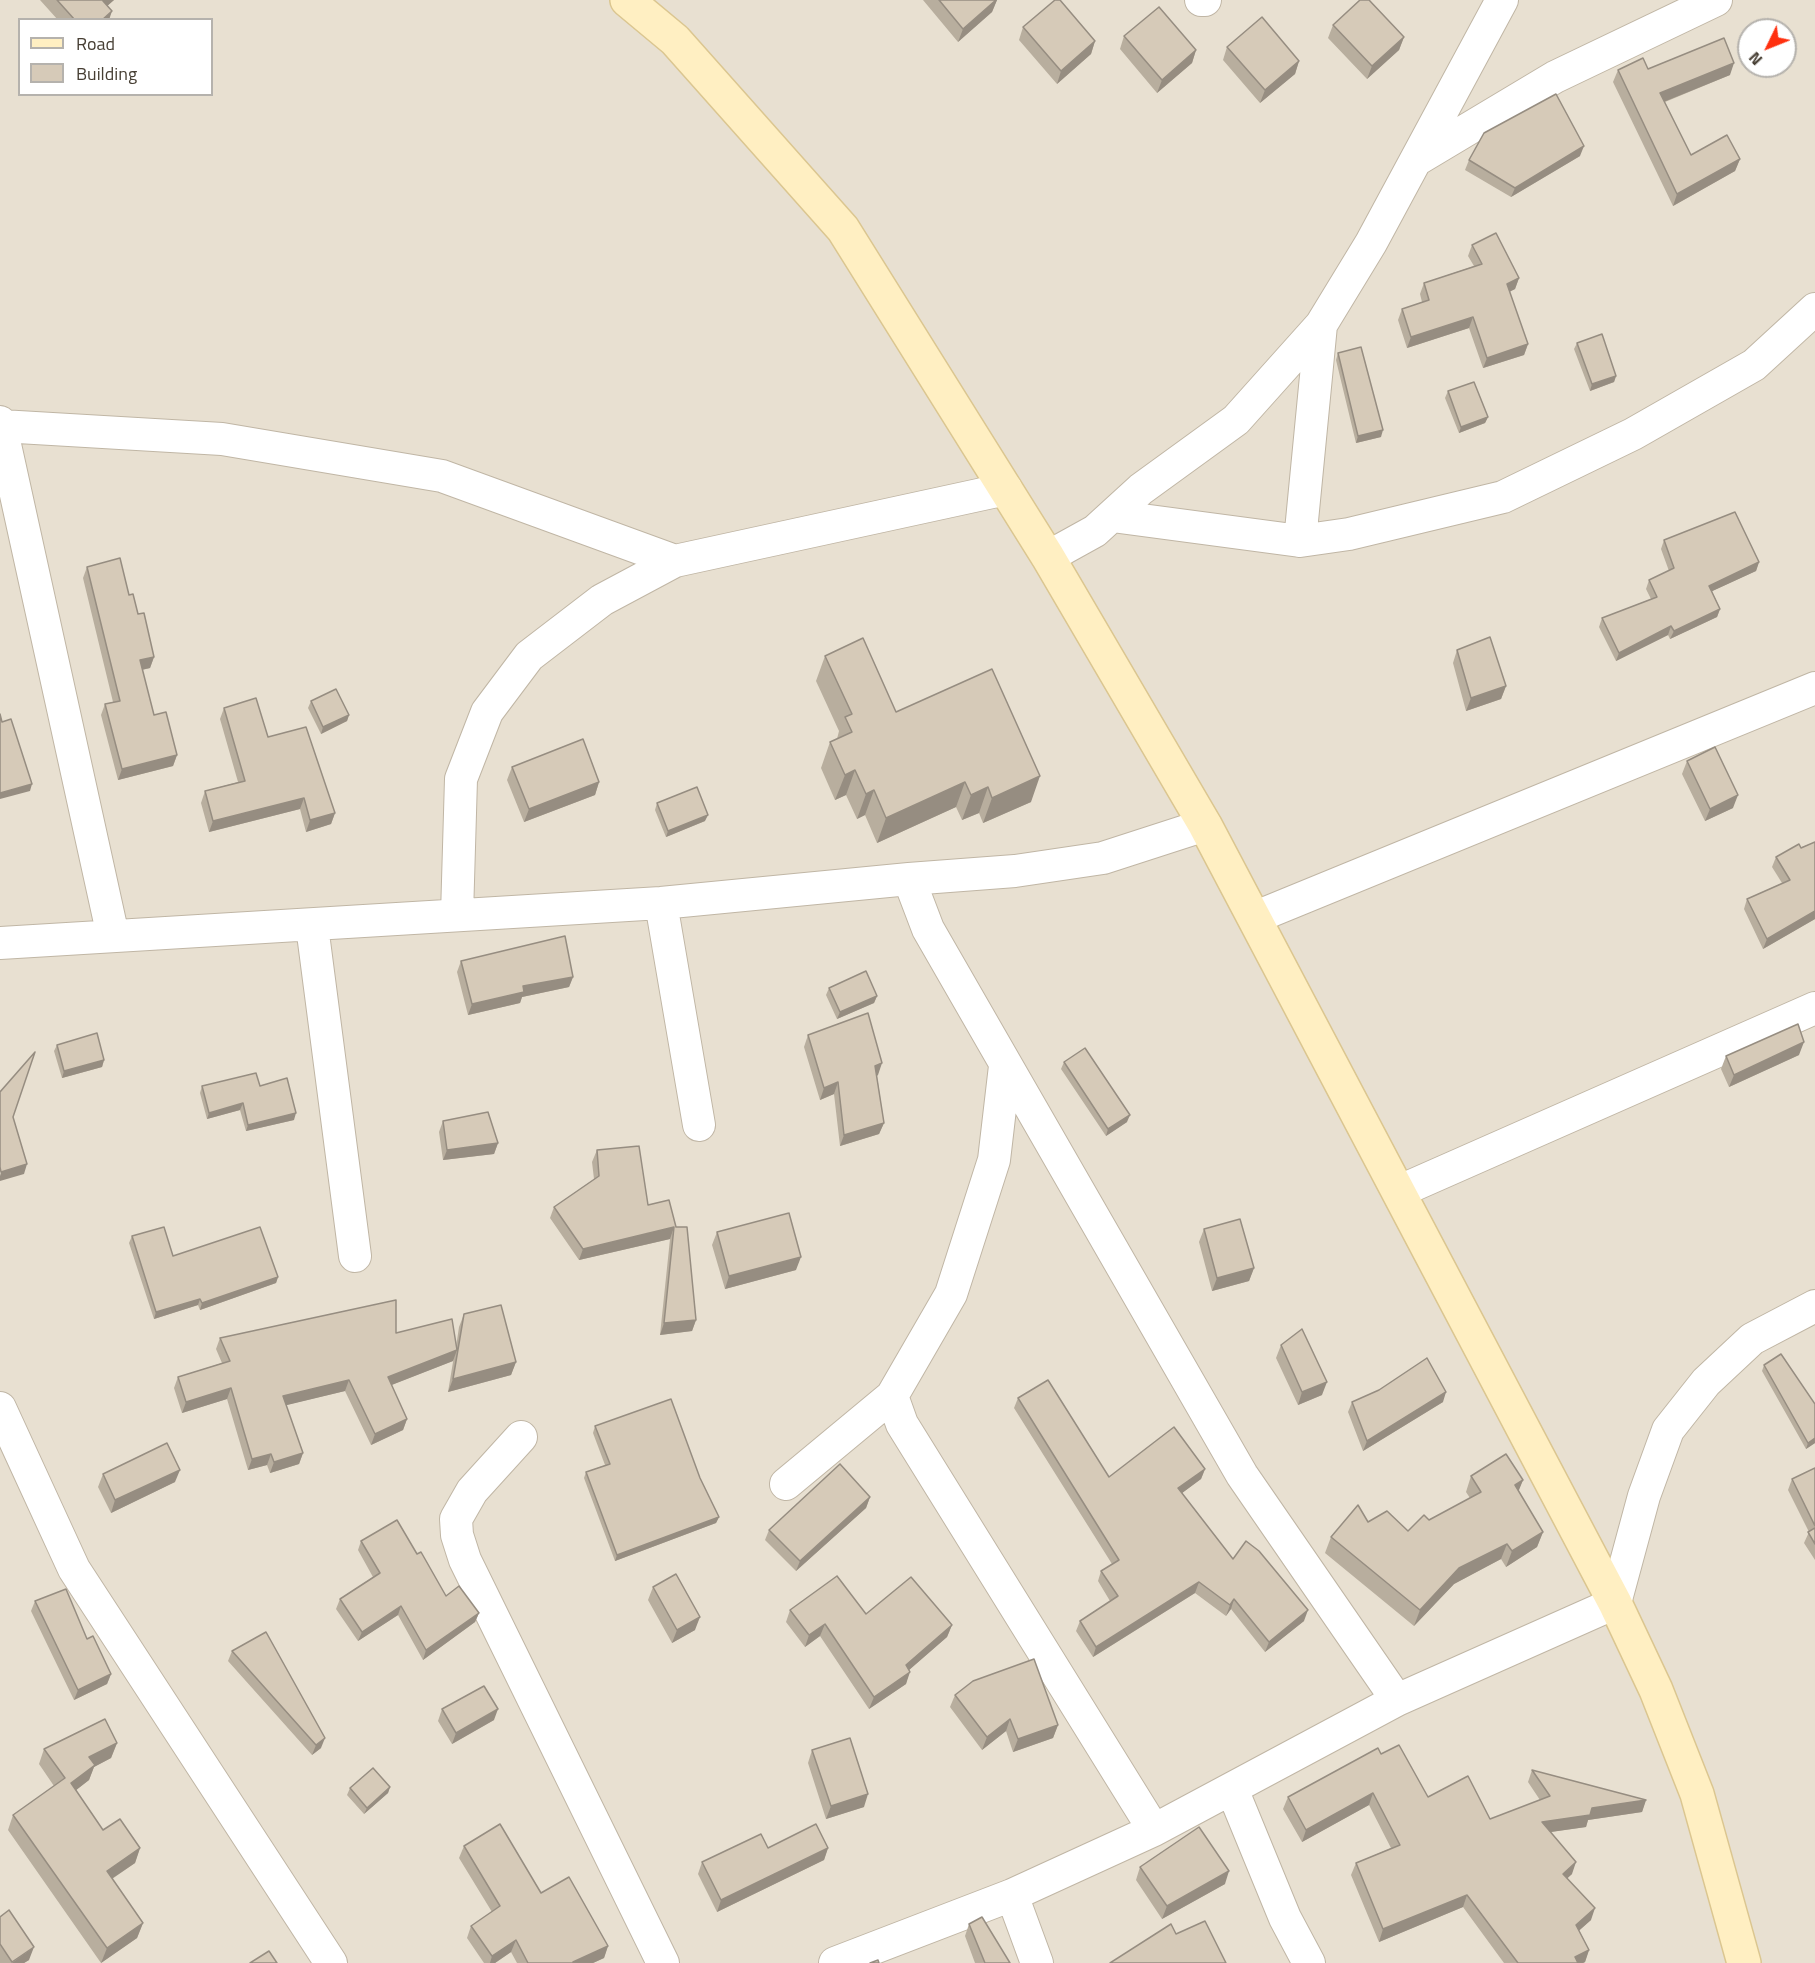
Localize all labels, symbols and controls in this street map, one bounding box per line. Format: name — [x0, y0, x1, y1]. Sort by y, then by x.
legend — [18, 18, 213, 96]
north arrow — [1737, 18, 1797, 78]
text: Road — [76, 30, 115, 57]
text: N — [1743, 47, 1768, 71]
text: Building — [76, 60, 137, 87]

